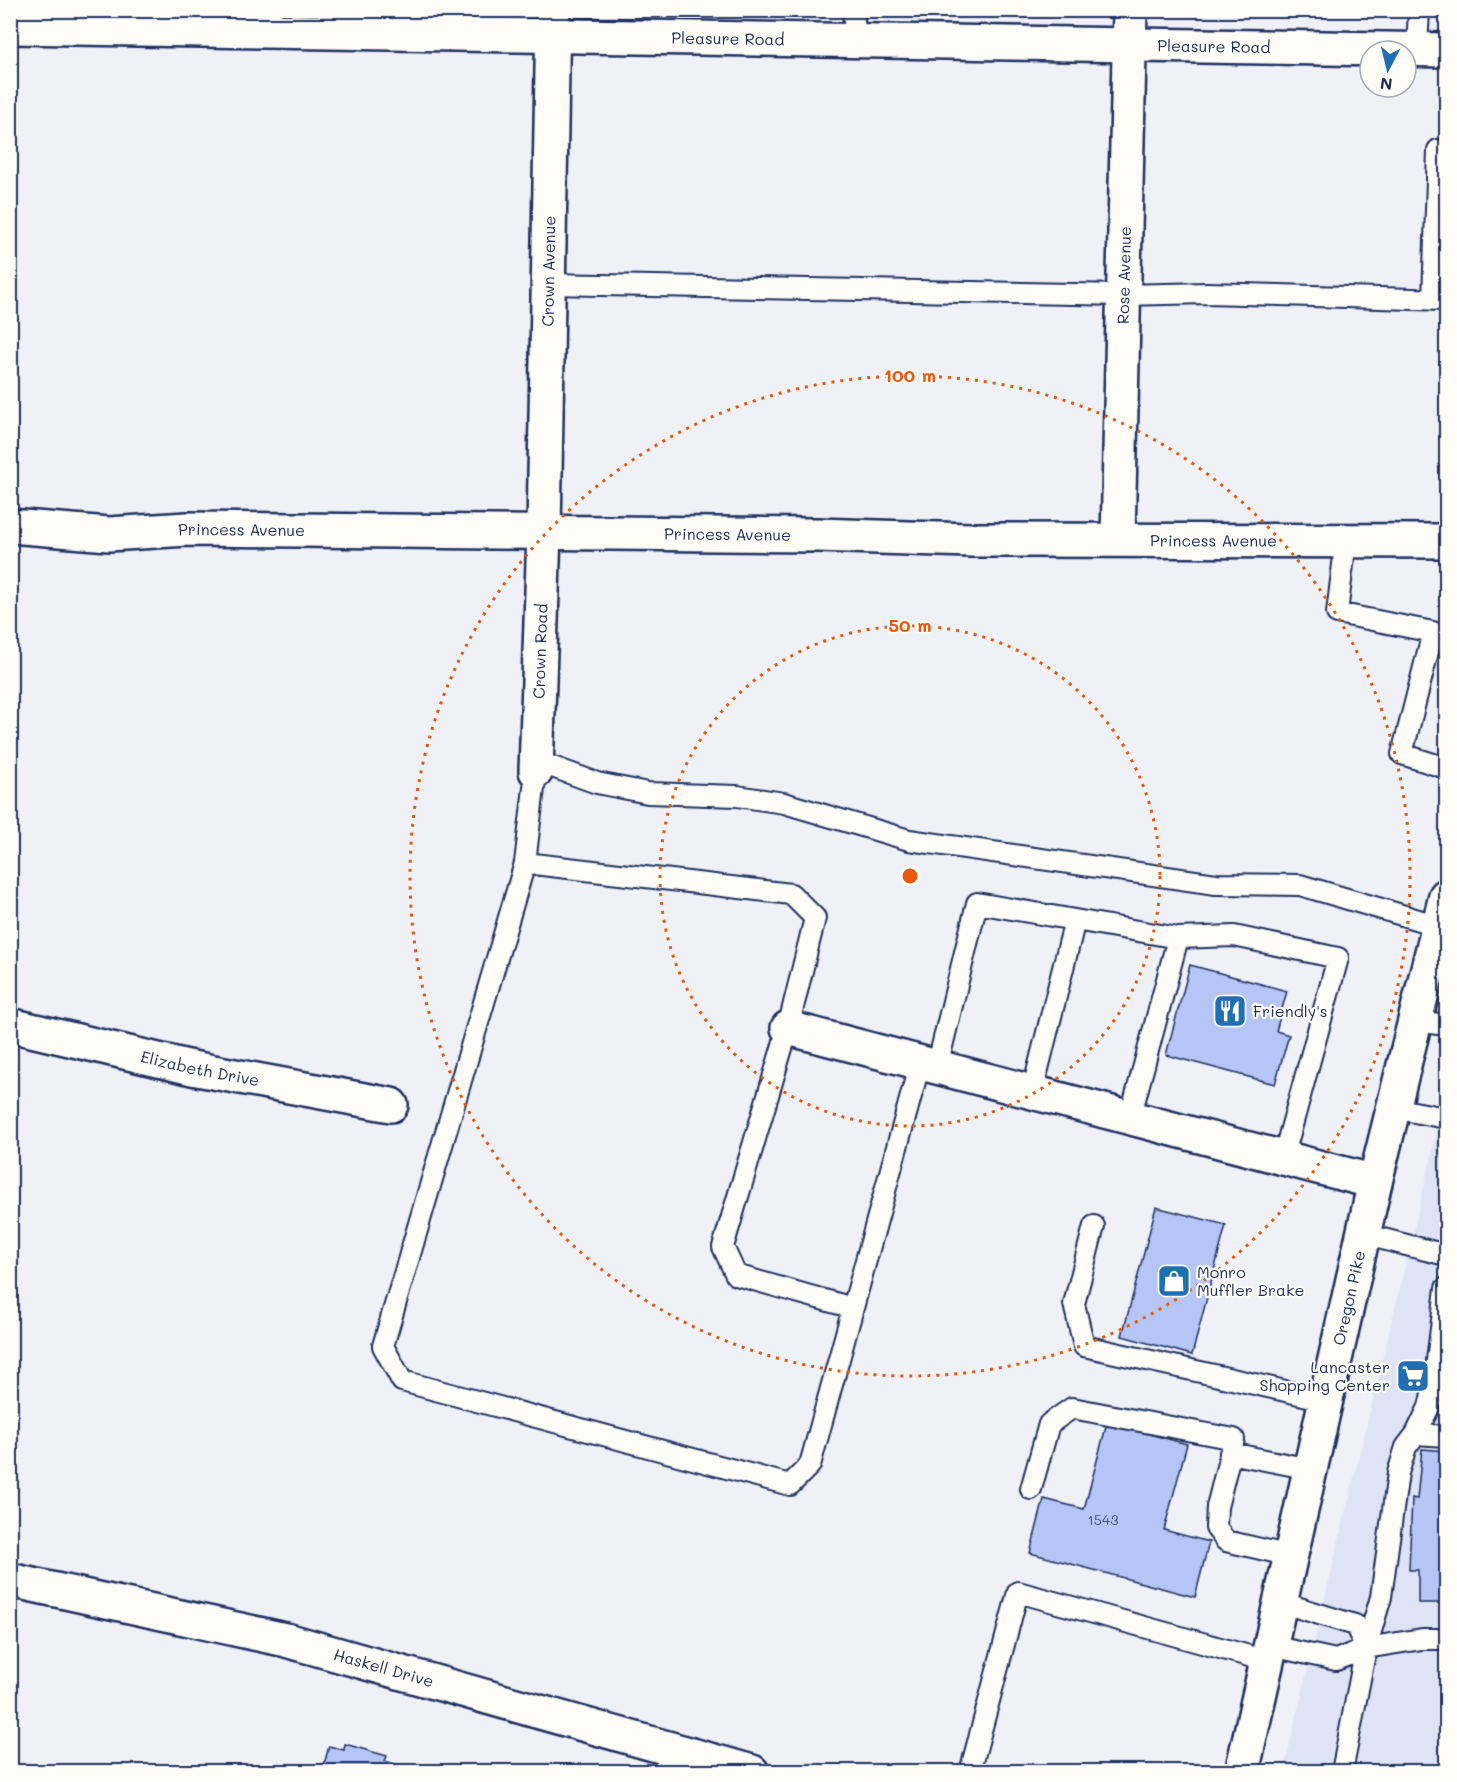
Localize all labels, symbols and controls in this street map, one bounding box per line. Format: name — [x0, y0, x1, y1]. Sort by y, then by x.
street label: Pleasure Road — [671, 27, 785, 49]
street label: Pleasure Road — [1157, 34, 1271, 57]
north arrow — [1358, 39, 1418, 99]
text: N — [1379, 73, 1393, 96]
street label: Crown Avenue — [537, 216, 559, 327]
street label: Rose Avenue — [1112, 226, 1135, 324]
text: 100 m — [884, 363, 936, 387]
street label: Princess Avenue — [177, 518, 305, 540]
street label: Princess Avenue — [664, 523, 791, 545]
street label: Princess Avenue — [1150, 529, 1277, 551]
street label: Crown Road — [527, 603, 552, 699]
text: 50 m — [889, 613, 931, 637]
centre of rings — [900, 866, 920, 886]
restaurant icon: Friendly's — [1212, 993, 1248, 1029]
place label: Friendly's — [1253, 1000, 1327, 1021]
street label: Elizabeth Drive — [139, 1045, 261, 1090]
street label: Oregon Pike — [1328, 1248, 1369, 1347]
place label: Monro Muffler Brake — [1197, 1261, 1304, 1300]
shop icon: Monro Muffler Brake — [1156, 1263, 1192, 1299]
place label: Lancaster Shopping Center — [1259, 1356, 1390, 1395]
supermarket icon: Lancaster Shopping Center — [1395, 1358, 1431, 1394]
house number: 1543 — [1088, 1510, 1118, 1529]
street label: Haskell Drive — [331, 1643, 436, 1691]

